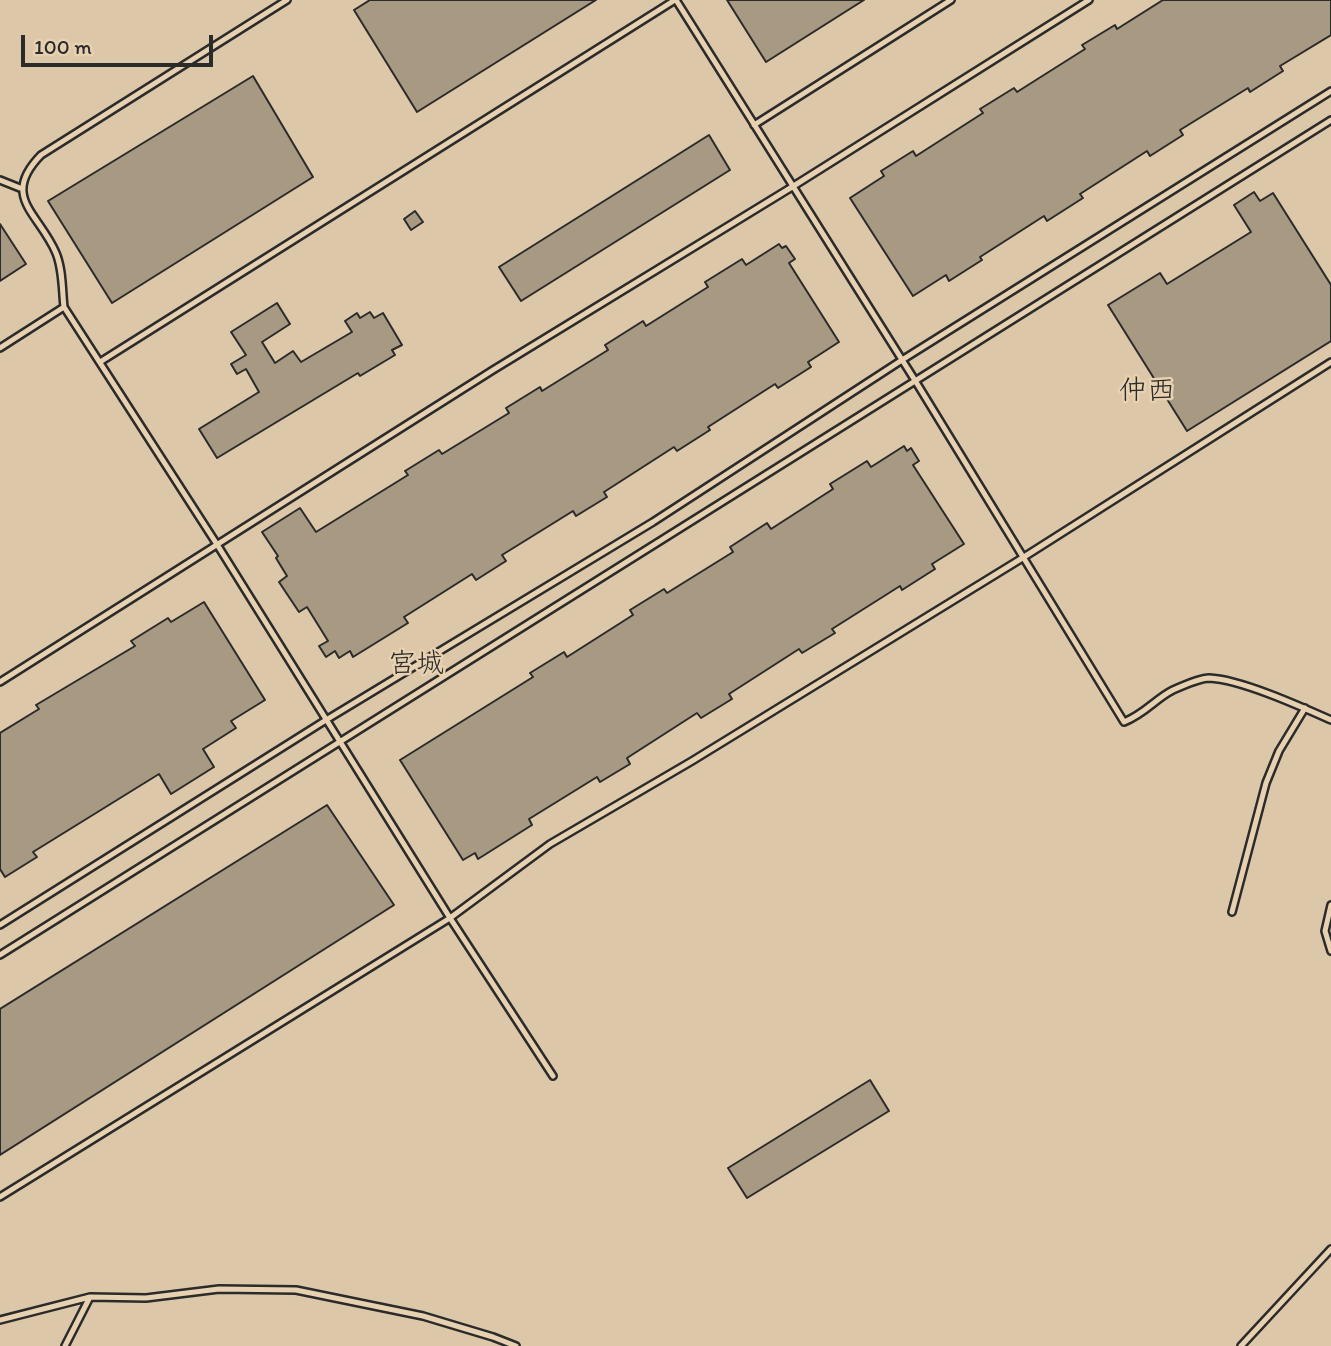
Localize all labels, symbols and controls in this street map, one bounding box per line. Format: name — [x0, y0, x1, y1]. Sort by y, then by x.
scale bar — [24, 21, 217, 65]
text: 100 m — [34, 34, 92, 59]
district label: 仲西 — [1119, 375, 1175, 409]
district label: 宮城 — [388, 648, 444, 682]

